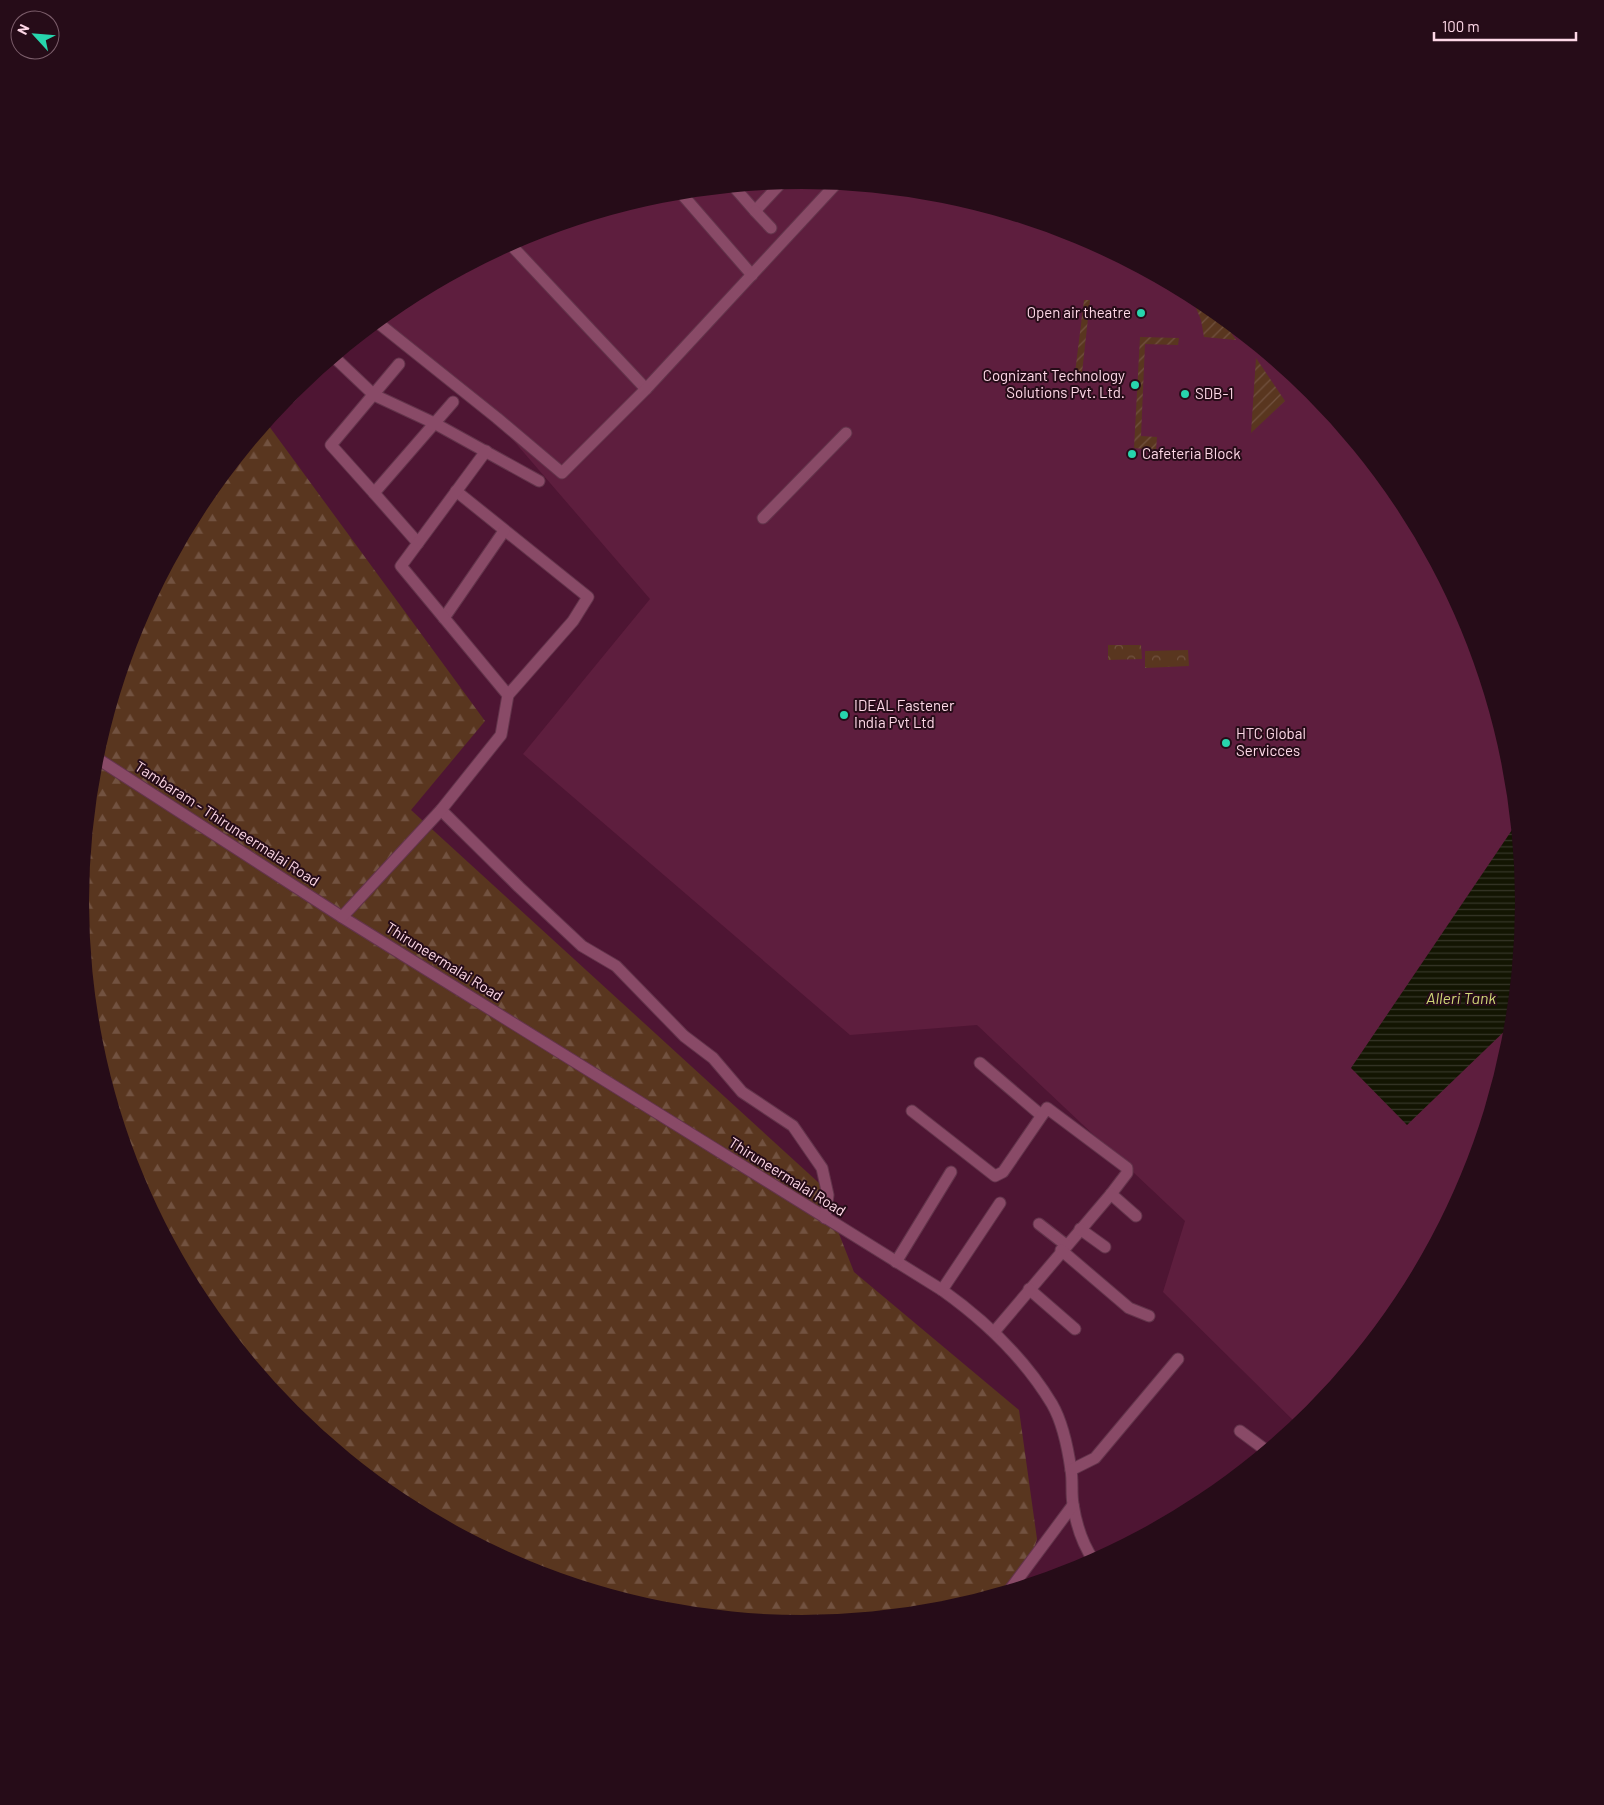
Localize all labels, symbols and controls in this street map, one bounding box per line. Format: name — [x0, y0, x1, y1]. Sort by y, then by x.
north arrow — [10, 10, 60, 60]
scale bar — [1434, 10, 1576, 42]
text: 100 m — [1442, 17, 1480, 35]
text: N — [13, 21, 33, 37]
place label: Open air theatre — [1027, 303, 1131, 321]
marker: Open air theatre — [1135, 307, 1147, 319]
place label: Cognizant Technology Solutions Pvt. Ltd. — [983, 366, 1125, 401]
marker: Cognizant Technology Solutions Pvt. Ltd. — [1129, 379, 1141, 391]
place label: SDB-1 — [1195, 384, 1234, 402]
marker: SDB-1 — [1179, 388, 1191, 400]
place label: Cafeteria Block — [1142, 444, 1241, 462]
marker: Cafeteria Block — [1126, 448, 1138, 460]
place label: IDEAL Fastener India Pvt Ltd — [854, 696, 955, 731]
marker: IDEAL Fastener India Pvt Ltd — [838, 709, 850, 721]
place label: HTC Global Servicces — [1236, 724, 1306, 759]
marker: HTC Global Servicces — [1220, 737, 1232, 749]
street label: Tambaram - Thiruneermalai Road — [132, 757, 323, 890]
street label: Thiruneermalai Road — [383, 918, 506, 1004]
water label: Alleri Tank — [1426, 988, 1496, 1007]
street label: Thiruneermalai Road — [726, 1133, 849, 1219]

